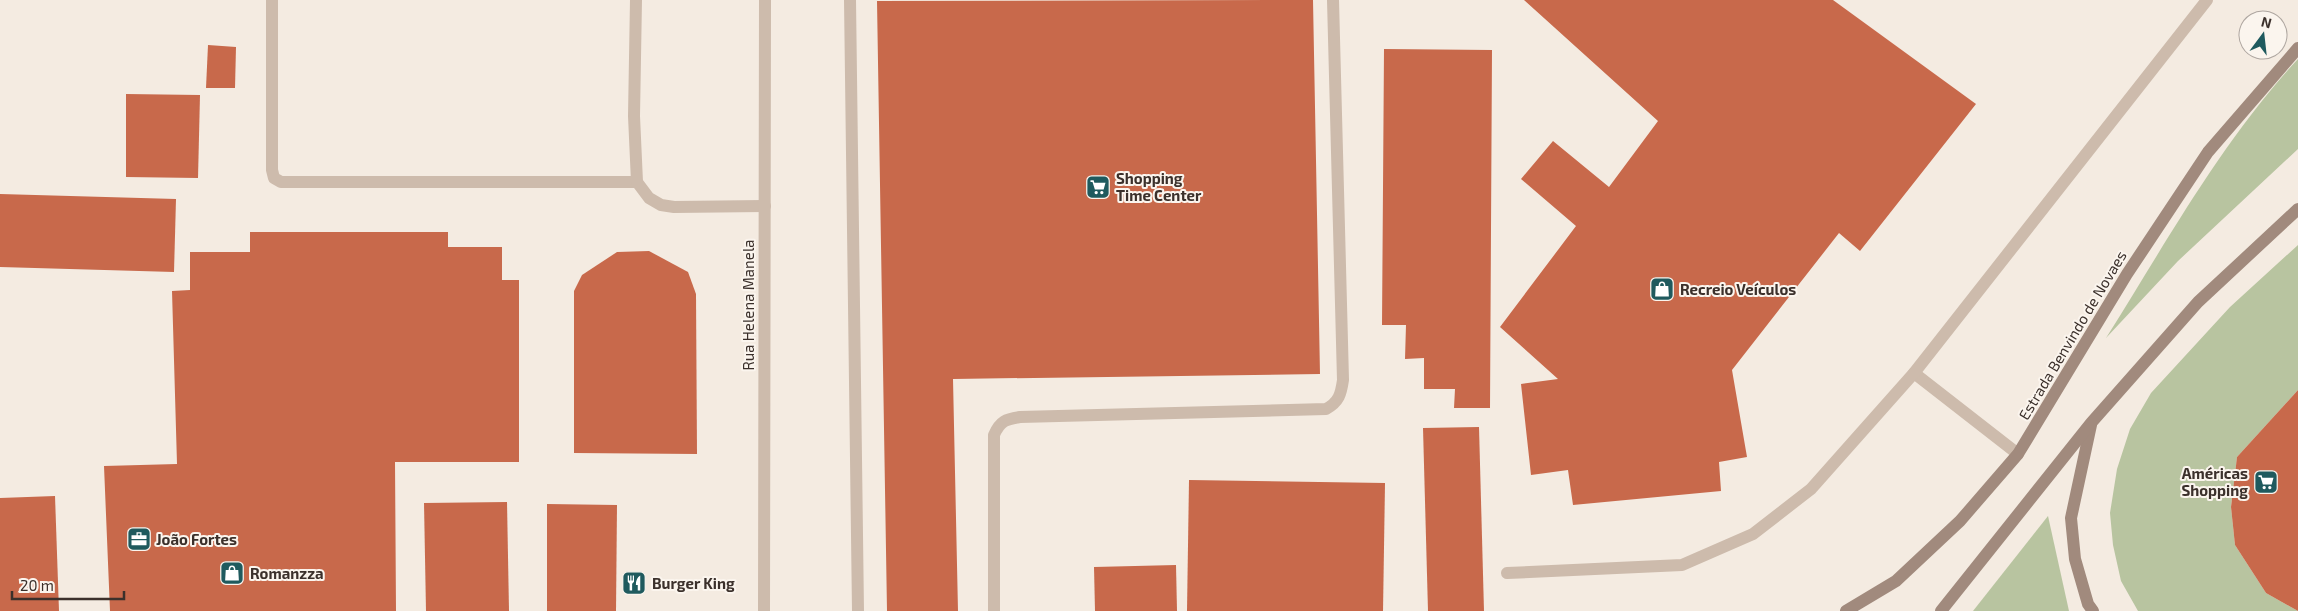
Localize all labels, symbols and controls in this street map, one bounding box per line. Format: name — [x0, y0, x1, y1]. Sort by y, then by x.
north arrow — [2238, 10, 2288, 60]
text: N — [2259, 12, 2274, 31]
place label: Shopping Time Center — [1116, 169, 1202, 204]
supermarket icon: Shopping Time Center — [1085, 174, 1111, 200]
street label: Rua Helena Manela — [739, 239, 757, 371]
street label: Estrada Benvindo de Novaes — [2014, 247, 2130, 423]
shop icon: Recreio Veículos — [1649, 276, 1675, 302]
place label: Recreio Veículos — [1680, 280, 1796, 298]
place label: Américas Shopping — [2181, 464, 2248, 499]
supermarket icon: Américas Shopping — [2253, 469, 2279, 495]
office icon: João Fortes — [126, 526, 152, 552]
place label: João Fortes — [156, 530, 237, 548]
shop icon: Romanzza — [219, 560, 245, 586]
place label: Romanzza — [250, 564, 324, 582]
scale bar — [12, 568, 125, 600]
restaurant icon: Burger King — [621, 570, 647, 596]
place label: Burger King — [652, 574, 735, 592]
text: 20 m — [20, 576, 54, 594]

